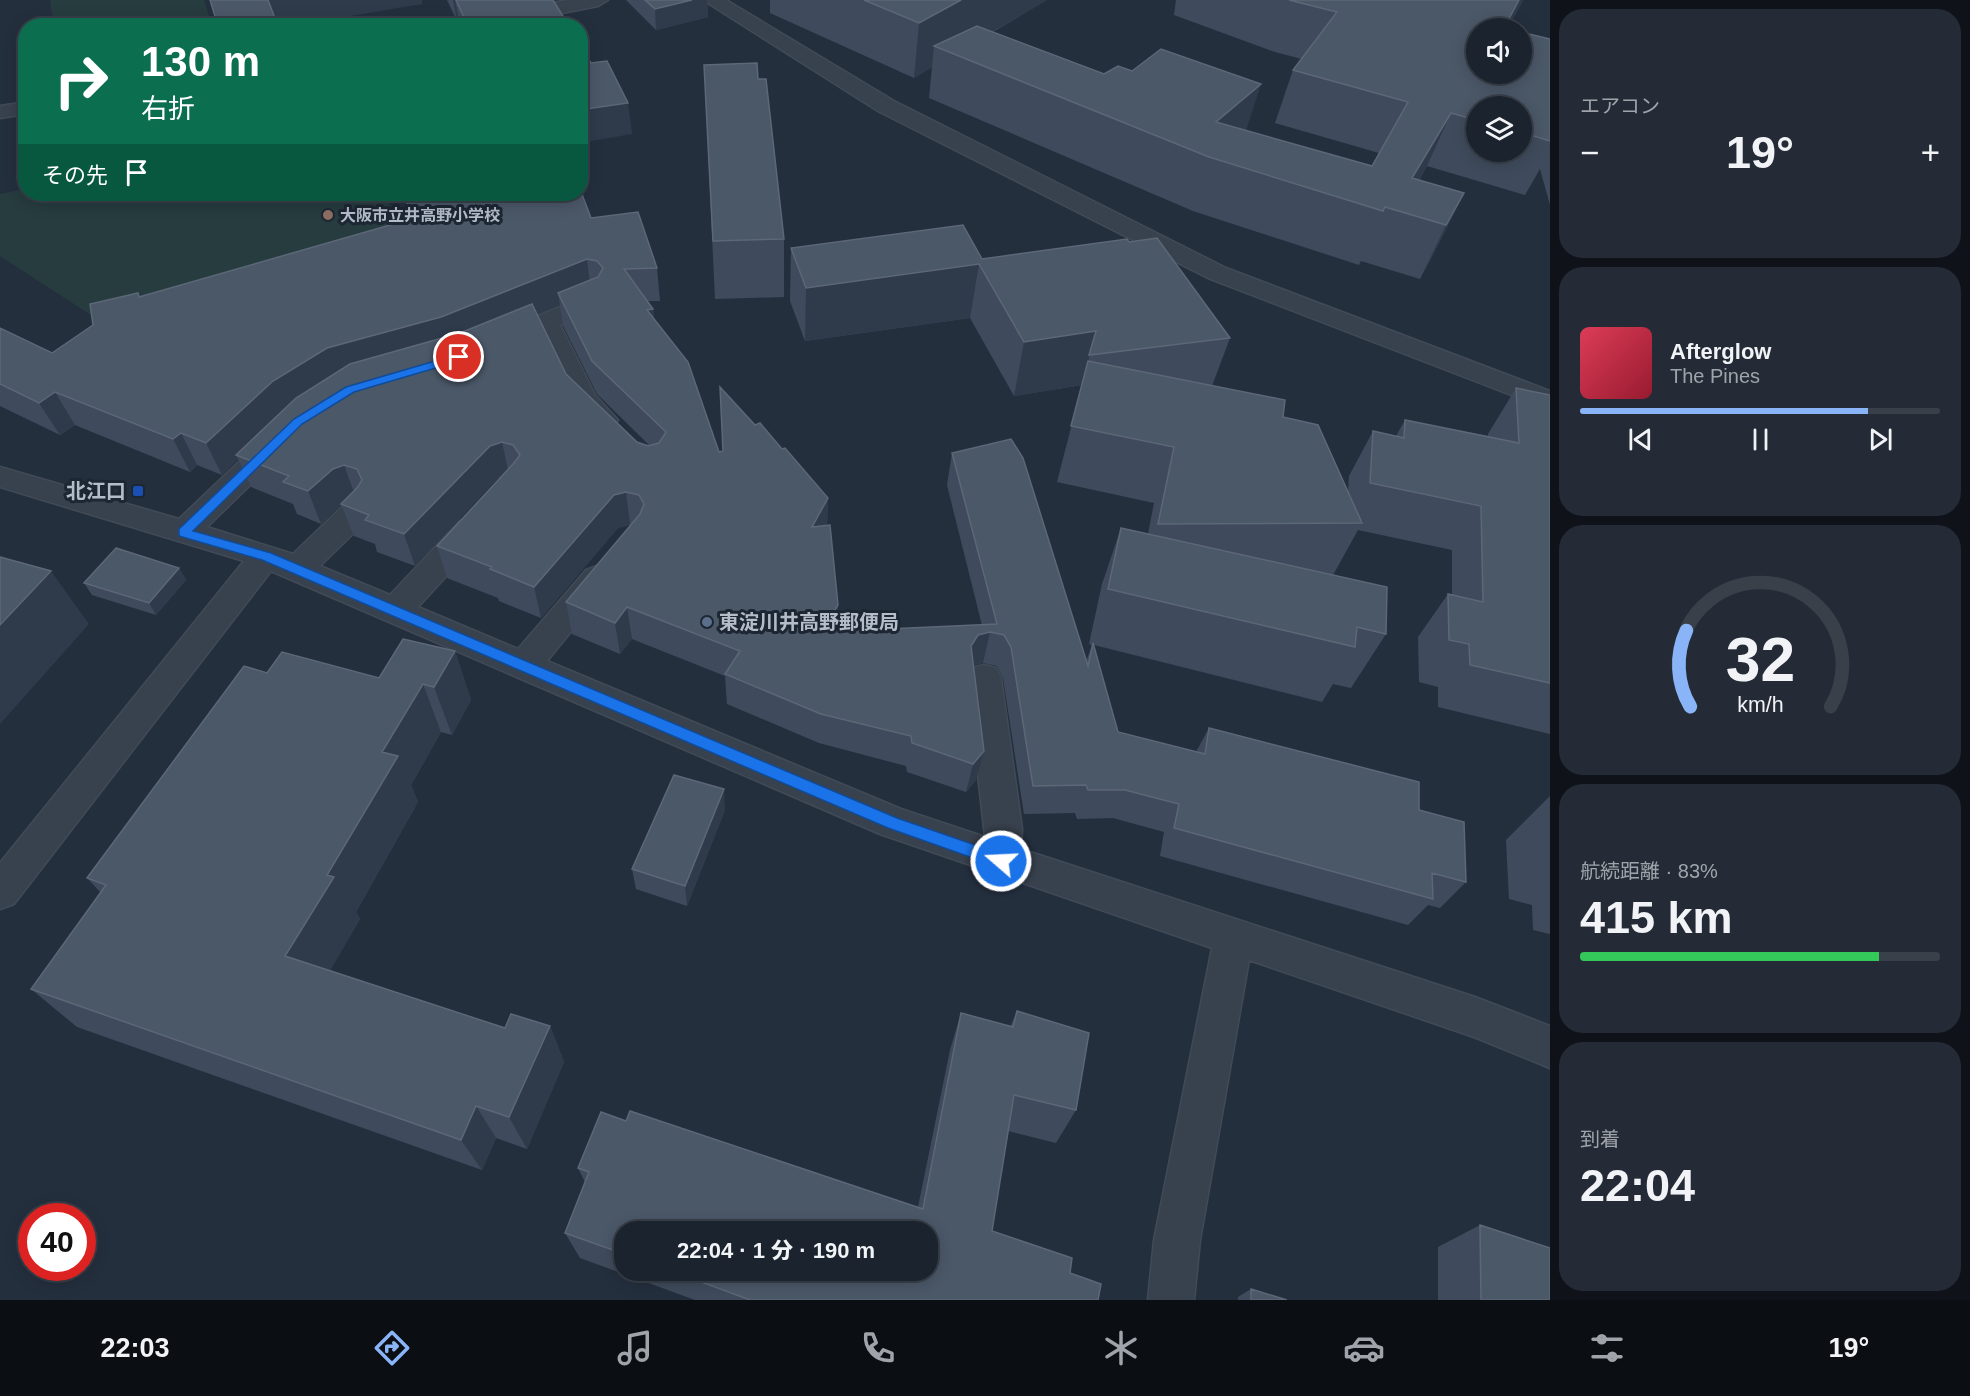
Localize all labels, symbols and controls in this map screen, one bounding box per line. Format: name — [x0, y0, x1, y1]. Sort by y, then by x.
map controls — [1466, 18, 1532, 162]
button: sound — [1466, 18, 1532, 84]
text: 130 m — [141, 38, 260, 85]
icon: right — [42, 42, 120, 120]
text: 右折 — [141, 94, 195, 124]
text: エアコン — [1580, 95, 1660, 117]
button: layers — [1466, 96, 1532, 162]
text: 19° — [1726, 127, 1794, 178]
text: − — [1580, 134, 1599, 171]
text: + — [1921, 134, 1940, 171]
icon: arrive — [120, 156, 153, 189]
text: その先 — [42, 163, 108, 188]
place label: 大阪市立井高野小学校 — [340, 206, 500, 224]
marker: 大阪市立井高野小学校 — [321, 208, 335, 222]
pin — [433, 331, 484, 382]
text: Afterglow — [1670, 339, 1771, 364]
icon: arrive — [442, 340, 475, 373]
text: The Pines — [1670, 365, 1760, 387]
icon: previous — [1624, 423, 1657, 456]
icon: pause — [1744, 423, 1777, 456]
icon: next — [1864, 423, 1897, 456]
place label: 北江口 — [66, 480, 126, 502]
marker: 北江口 — [131, 484, 145, 498]
place label: 東淀川井高野郵便局 — [719, 611, 899, 633]
marker: 東淀川井高野郵便局 — [700, 615, 714, 629]
text: 32 — [1725, 625, 1795, 694]
text: km/h — [1737, 693, 1783, 717]
position arrow — [969, 829, 1033, 893]
text: 航続距離 · 83% — [1580, 860, 1718, 882]
text: 415 km — [1580, 892, 1733, 943]
text: 到着 — [1580, 1128, 1620, 1150]
text: 22:04 — [1580, 1160, 1695, 1211]
speed limit sign: 40 — [18, 1203, 96, 1281]
text: 22:04 · 1 分 · 190 m — [677, 1238, 875, 1263]
icon: directions — [371, 1327, 413, 1369]
icon: music — [614, 1327, 656, 1369]
icon: phone — [857, 1327, 899, 1369]
icon: climate — [1100, 1327, 1142, 1369]
icon: car — [1343, 1327, 1385, 1369]
icon: filters — [1586, 1327, 1628, 1369]
text: 22:03 — [101, 1333, 170, 1363]
text: 19° — [1829, 1333, 1869, 1363]

